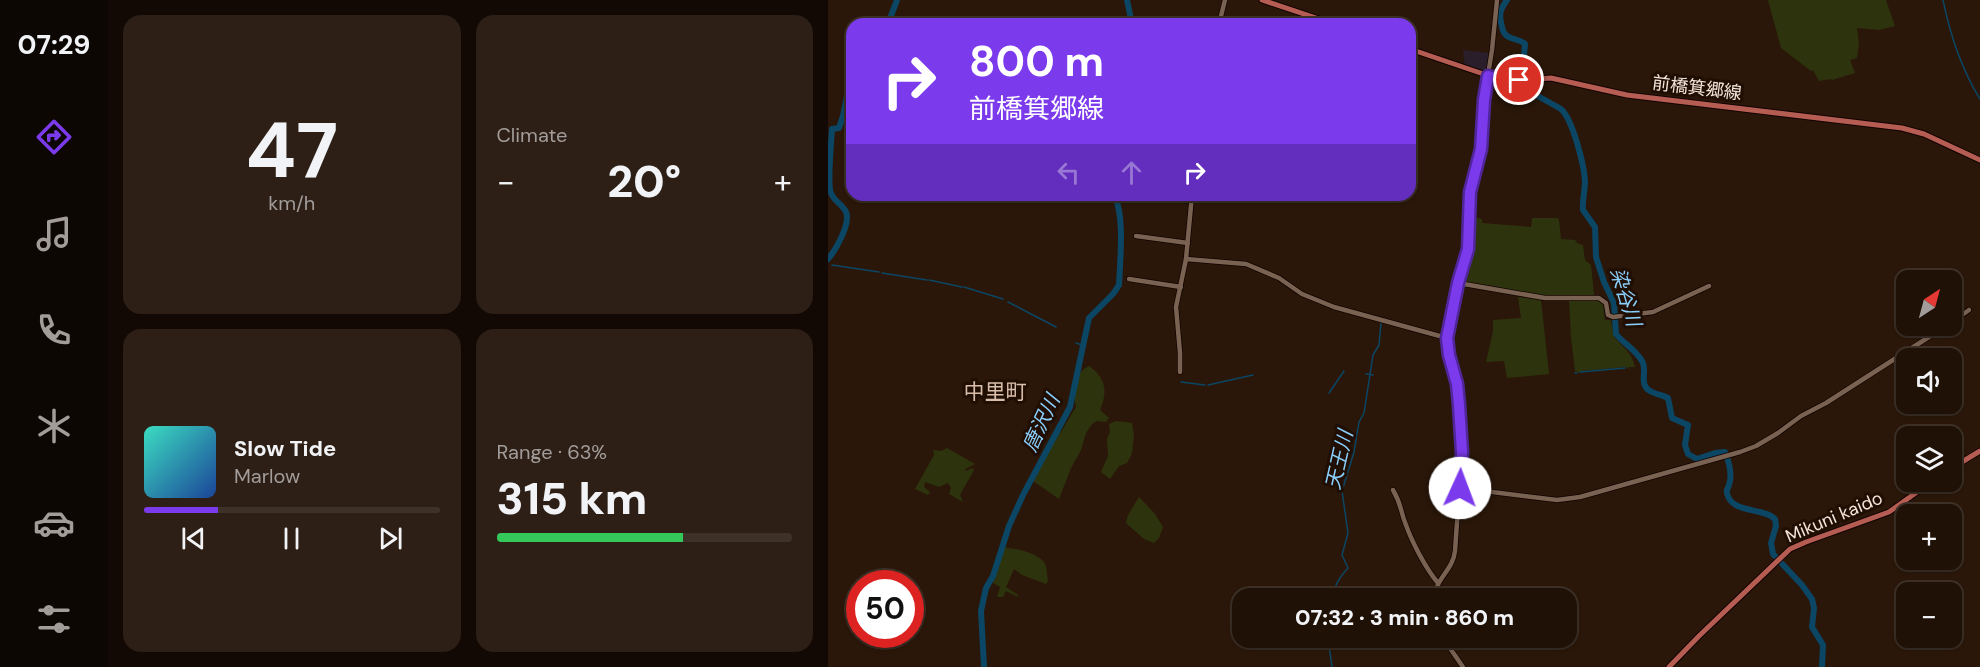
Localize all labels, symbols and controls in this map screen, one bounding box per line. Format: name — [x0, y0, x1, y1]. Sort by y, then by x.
text: 07:29 — [18, 27, 90, 62]
text: 800 m — [969, 34, 1104, 89]
icon: right — [870, 42, 948, 120]
pin — [1493, 54, 1544, 105]
icon: arrive — [1502, 63, 1535, 96]
street label: 前橋箕郷線 — [1651, 71, 1743, 105]
text: 前橋箕郷線 — [969, 91, 1104, 126]
text: 47 — [245, 100, 338, 201]
icon: directions — [33, 116, 75, 158]
text: Climate — [497, 122, 567, 148]
text: 20° — [607, 152, 681, 211]
icon: left — [1052, 156, 1085, 189]
icon: ahead — [1115, 156, 1148, 189]
icon: right — [1178, 156, 1211, 189]
text: − — [497, 160, 515, 203]
text: + — [774, 160, 792, 203]
text: km/h — [268, 190, 315, 216]
icon: music — [33, 213, 75, 255]
water label: 染谷川 — [1605, 265, 1648, 331]
north arrow — [1896, 270, 1962, 336]
map controls — [1896, 270, 1962, 648]
icon: phone — [33, 309, 75, 351]
button: sound — [1896, 348, 1962, 414]
district label: 中里町 — [964, 378, 1027, 406]
water label: 唐沢川 — [1017, 389, 1066, 456]
icon: climate — [33, 405, 75, 447]
water label: 天王川 — [1320, 426, 1359, 492]
button: layers — [1896, 426, 1962, 492]
text: Slow Tide — [234, 434, 336, 463]
text: Range · 63% — [497, 439, 607, 465]
position arrow — [1428, 456, 1492, 520]
text: Marlow — [234, 463, 300, 489]
text: 315 km — [497, 469, 647, 528]
street label: Mikuni kaido — [1782, 486, 1886, 548]
icon: car — [33, 502, 75, 544]
button: + — [1896, 504, 1962, 570]
icon: previous — [177, 522, 210, 555]
icon: pause — [275, 522, 308, 555]
icon: next — [374, 522, 407, 555]
speed limit sign: 50 — [846, 570, 924, 648]
button: − — [1896, 582, 1962, 648]
icon: filters — [33, 598, 75, 640]
text: 07:32 · 3 min · 860 m — [1295, 603, 1514, 632]

